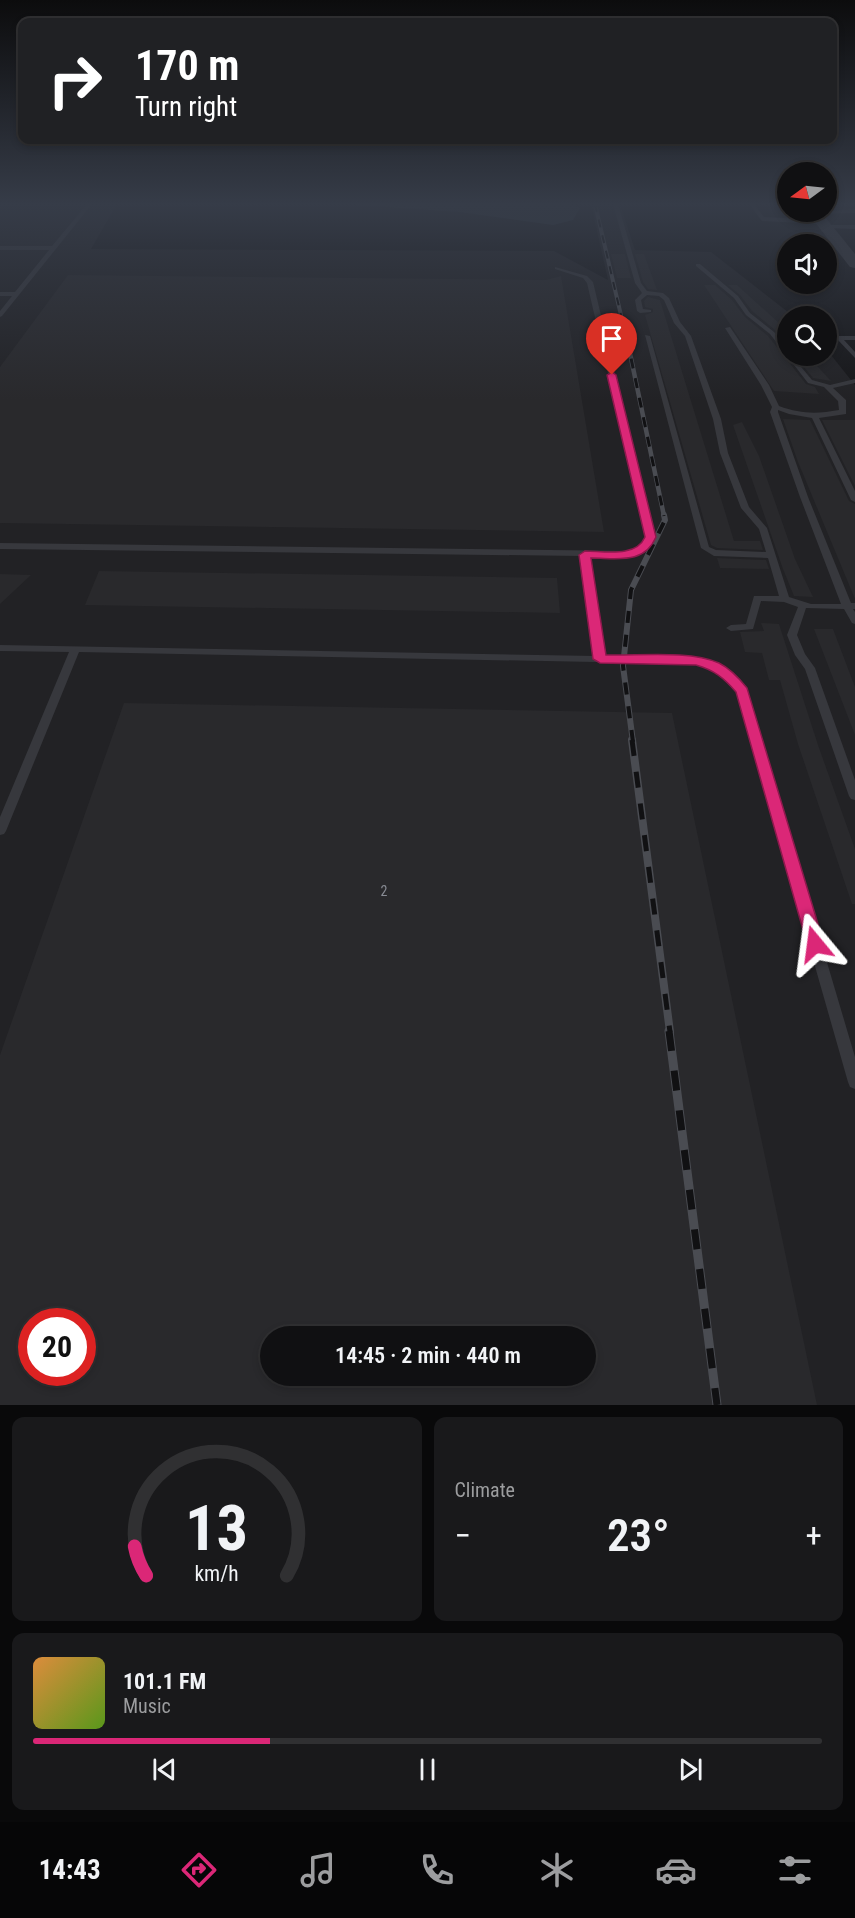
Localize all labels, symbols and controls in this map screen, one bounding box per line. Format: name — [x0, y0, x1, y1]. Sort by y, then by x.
text: 170 m — [135, 41, 240, 90]
icon: right — [36, 42, 114, 120]
text: Turn right — [135, 91, 237, 123]
north arrow — [777, 162, 837, 222]
map controls — [777, 162, 837, 366]
button: sound — [777, 234, 837, 294]
button: search — [777, 306, 837, 366]
pin — [586, 313, 637, 375]
icon: arrive — [595, 322, 628, 355]
house number: 2 — [381, 883, 388, 899]
position arrow — [783, 912, 847, 976]
speed limit sign: 20 — [18, 1308, 96, 1386]
text: 14:45 · 2 min · 440 m — [335, 1343, 521, 1368]
text: Climate — [455, 1478, 515, 1502]
text: 13 — [185, 1492, 248, 1565]
text: 23° — [607, 1509, 670, 1562]
text: − — [455, 1516, 471, 1555]
text: + — [806, 1516, 822, 1555]
text: km/h — [195, 1561, 239, 1586]
text: 101.1 FM — [123, 1669, 206, 1694]
text: Music — [123, 1694, 171, 1718]
icon: previous — [148, 1753, 181, 1786]
icon: pause — [411, 1753, 444, 1786]
icon: next — [674, 1753, 707, 1786]
icon: directions — [178, 1849, 220, 1891]
icon: music — [297, 1849, 339, 1891]
icon: phone — [416, 1849, 458, 1891]
icon: climate — [536, 1849, 578, 1891]
icon: car — [655, 1849, 697, 1891]
icon: filters — [774, 1849, 816, 1891]
text: 14:43 — [39, 1854, 101, 1886]

